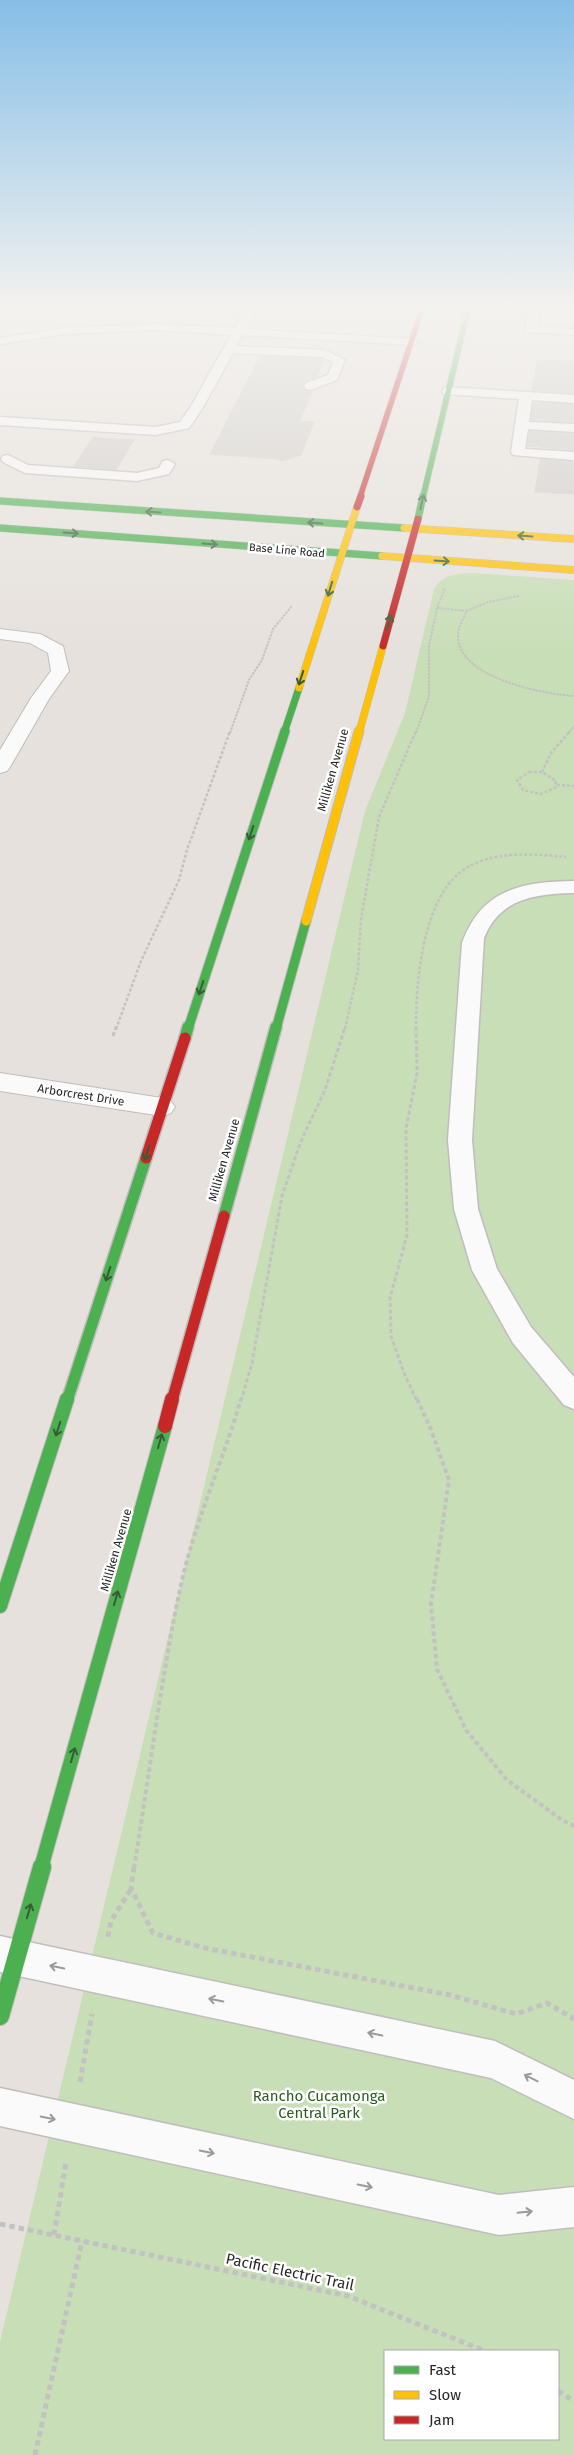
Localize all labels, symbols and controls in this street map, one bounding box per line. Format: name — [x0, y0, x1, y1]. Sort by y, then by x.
one-way arrow — [418, 494, 427, 510]
one-way arrow — [146, 507, 162, 516]
one-way arrow — [308, 518, 324, 528]
one-way arrow — [63, 528, 79, 538]
one-way arrow — [518, 531, 534, 540]
one-way arrow — [202, 539, 218, 548]
street label: Base Line Road — [249, 541, 325, 560]
one-way arrow — [434, 557, 450, 566]
one-way arrow — [325, 580, 335, 596]
one-way arrow — [385, 615, 395, 631]
one-way arrow — [296, 670, 306, 686]
street label: Milliken Avenue — [314, 727, 352, 813]
one-way arrow — [246, 825, 255, 840]
one-way arrow — [196, 979, 205, 995]
street label: Arborcrest Drive — [37, 1081, 125, 1109]
street label: Milliken Avenue — [205, 1117, 243, 1203]
one-way arrow — [142, 1145, 151, 1161]
one-way arrow — [103, 1266, 112, 1281]
one-way arrow — [53, 1420, 62, 1436]
one-way arrow — [156, 1434, 165, 1450]
street label: Milliken Avenue — [97, 1507, 135, 1593]
one-way arrow — [112, 1590, 122, 1606]
one-way arrow — [69, 1747, 78, 1763]
one-way arrow — [25, 1903, 35, 1919]
one-way arrow — [50, 1962, 66, 1971]
one-way arrow — [208, 1995, 224, 2005]
one-way arrow — [367, 2029, 383, 2038]
one-way arrow — [523, 2072, 538, 2082]
park label: Rancho Cucamonga Central Park — [253, 2087, 385, 2122]
one-way arrow — [39, 2113, 55, 2123]
one-way arrow — [198, 2148, 214, 2157]
one-way arrow — [357, 2182, 373, 2191]
one-way arrow — [516, 2207, 532, 2217]
street label: Pacific Electric Trail — [224, 2250, 356, 2295]
legend — [384, 2350, 559, 2440]
text: Fast — [429, 2361, 456, 2379]
text: Slow — [429, 2386, 461, 2404]
text: Jam — [429, 2411, 455, 2429]

